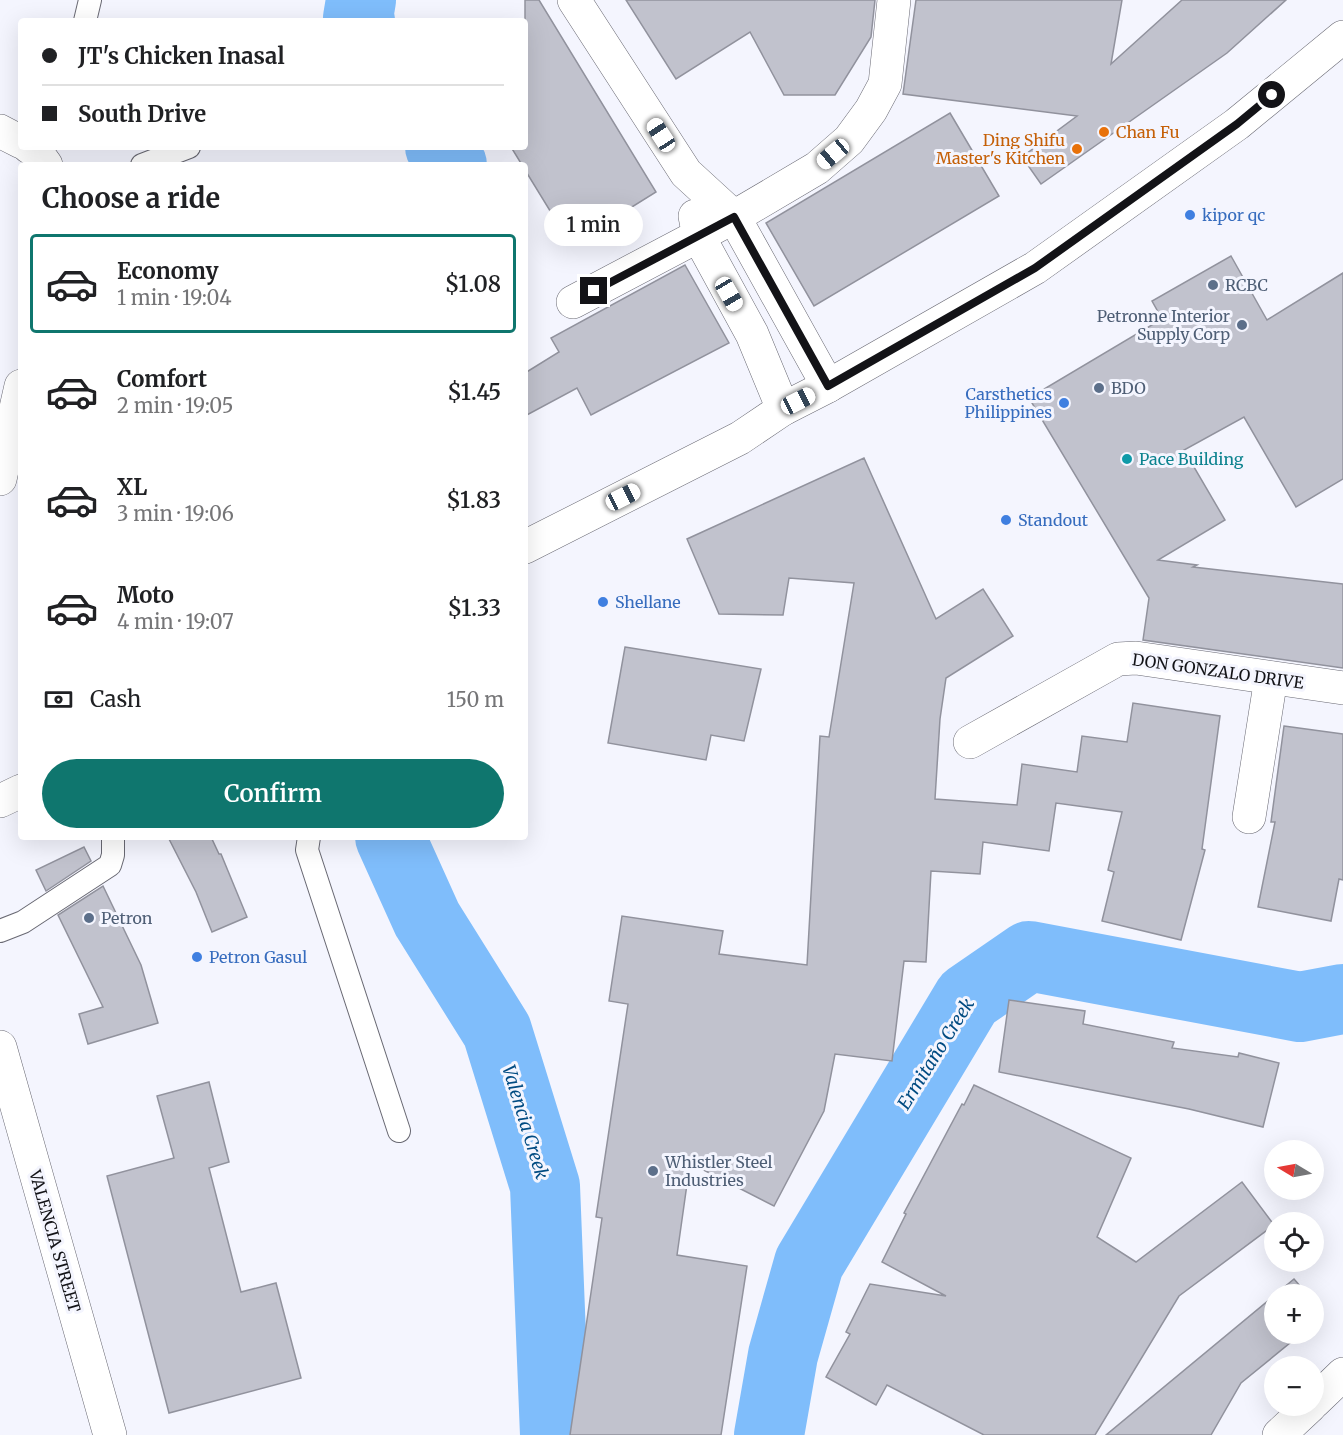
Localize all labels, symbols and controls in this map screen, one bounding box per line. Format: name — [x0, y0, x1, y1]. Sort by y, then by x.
text: JT's Chicken Inasal — [78, 42, 285, 70]
route start — [1258, 81, 1285, 108]
text: South Drive — [78, 100, 206, 128]
car — [644, 115, 678, 155]
place label: Chan Fu — [1116, 122, 1180, 142]
marker: Chan Fu — [1097, 125, 1111, 139]
place label: Ding Shifu Master's Kitchen — [936, 130, 1065, 168]
car — [813, 136, 853, 172]
marker: Ding Shifu Master's Kitchen — [1070, 142, 1084, 156]
text: Choose a ride — [42, 181, 220, 215]
callout: 1 min — [544, 204, 644, 246]
place label: kipor qc — [1202, 205, 1265, 225]
marker: kipor qc — [1183, 208, 1197, 222]
text: 1 min — [567, 212, 620, 237]
icon: car — [45, 257, 99, 311]
text: Economy — [117, 257, 218, 285]
text: $1.08 — [445, 270, 501, 298]
car — [712, 274, 746, 314]
place label: RCBC — [1225, 275, 1268, 295]
route end — [580, 277, 607, 304]
marker: RCBC — [1206, 278, 1220, 292]
text: 1 min · 19:04 — [117, 285, 232, 310]
place label: Petronne Interior Supply Corp — [1097, 306, 1230, 344]
marker: Petronne Interior Supply Corp — [1235, 318, 1249, 332]
icon: car — [45, 365, 99, 419]
text: Comfort — [117, 365, 207, 393]
text: $1.45 — [447, 378, 501, 406]
place label: BDO — [1111, 378, 1146, 398]
marker: BDO — [1092, 381, 1106, 395]
place label: Carsthetics Philippines — [965, 384, 1052, 422]
car — [778, 385, 818, 417]
text: 2 min · 19:05 — [117, 393, 234, 418]
marker: Carsthetics Philippines — [1057, 396, 1071, 410]
place label: Pace Building — [1139, 449, 1244, 469]
marker: Pace Building — [1120, 452, 1134, 466]
icon: car — [45, 473, 99, 527]
text: XL — [117, 473, 147, 501]
car — [603, 481, 643, 513]
text: $1.83 — [446, 486, 501, 514]
text: 3 min · 19:06 — [117, 501, 234, 526]
place label: Standout — [1018, 510, 1089, 530]
marker: Standout — [999, 513, 1013, 527]
icon: car — [45, 581, 99, 635]
text: Moto — [117, 581, 174, 609]
place label: Shellane — [615, 592, 681, 612]
text: $1.33 — [448, 594, 501, 622]
marker: Shellane — [596, 595, 610, 609]
text: 4 min · 19:07 — [117, 609, 234, 634]
street label: DON GONZALO DRIVE — [1131, 649, 1306, 693]
icon: cash — [42, 683, 75, 716]
text: Cash — [90, 685, 141, 713]
text: 150 m — [447, 687, 504, 712]
button: Confirm — [42, 759, 504, 828]
place label: Petron — [101, 908, 153, 928]
marker: Petron — [82, 911, 96, 925]
place label: Petron Gasul — [209, 947, 307, 967]
marker: Petron Gasul — [190, 950, 204, 964]
water label: Ermitaño Creek — [892, 994, 979, 1114]
water label: Valencia Creek — [497, 1062, 554, 1182]
north arrow — [1264, 1140, 1324, 1200]
map controls — [1264, 1140, 1324, 1416]
place label: Whistler Steel Industries — [664, 1152, 773, 1190]
marker: Whistler Steel Industries — [646, 1164, 660, 1178]
street label: VALENCIA STREET — [25, 1167, 85, 1314]
button: locate — [1264, 1212, 1324, 1272]
button: + — [1264, 1284, 1324, 1344]
button: − — [1264, 1356, 1324, 1416]

